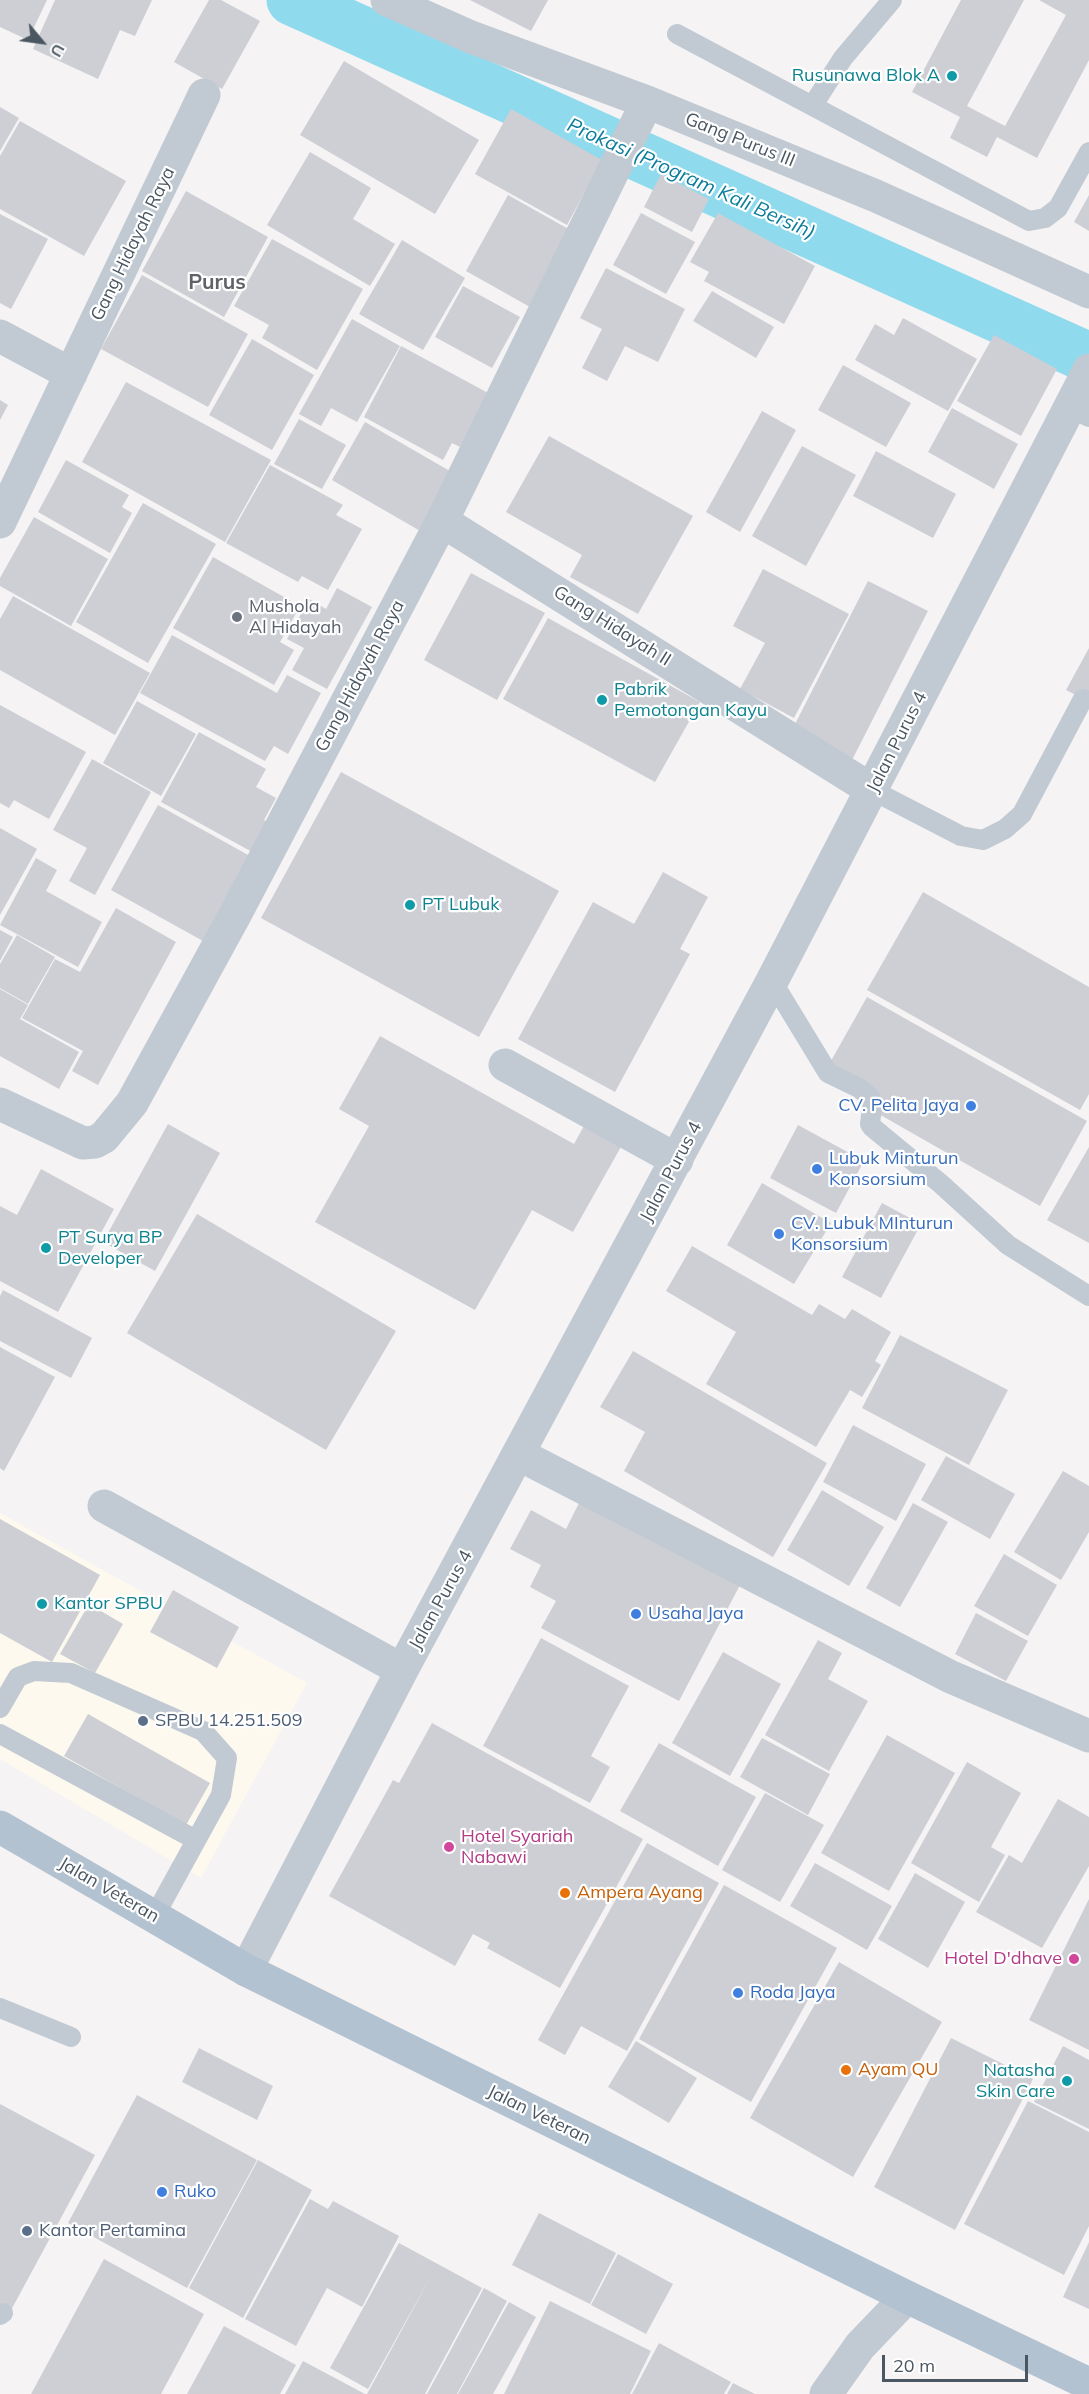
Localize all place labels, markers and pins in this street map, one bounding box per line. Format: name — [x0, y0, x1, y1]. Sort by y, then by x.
place label: Rusunawa Blok A — [792, 65, 940, 87]
marker: Rusunawa Blok A — [945, 69, 959, 83]
place label: Mushola Al Hidayah — [249, 596, 342, 638]
marker: Mushola Al Hidayah — [230, 610, 244, 624]
place label: Pabrik Pemotongan Kayu — [614, 679, 767, 722]
marker: Pabrik Pemotongan Kayu — [595, 693, 609, 707]
place label: PT Lubuk — [422, 894, 499, 916]
marker: PT Lubuk — [403, 898, 417, 912]
place label: CV. Pelita Jaya — [838, 1095, 959, 1117]
marker: CV. Pelita Jaya — [964, 1099, 978, 1113]
place label: Lubuk Minturun Konsorsium — [829, 1148, 959, 1190]
marker: Lubuk Minturun Konsorsium — [810, 1162, 824, 1176]
place label: CV. Lubuk MInturun Konsorsium — [791, 1213, 953, 1256]
place label: PT Surya BP Developer — [58, 1227, 162, 1270]
marker: CV. Lubuk MInturun Konsorsium — [772, 1227, 786, 1241]
marker: PT Surya BP Developer — [39, 1241, 53, 1255]
place label: Kantor SPBU — [54, 1593, 163, 1615]
marker: Kantor SPBU — [35, 1597, 49, 1611]
place label: Usaha Jaya — [648, 1603, 744, 1625]
marker: Usaha Jaya — [629, 1607, 643, 1621]
place label: SPBU 14.251.509 — [155, 1710, 303, 1732]
marker: SPBU 14.251.509 — [136, 1714, 150, 1728]
place label: Hotel Syariah Nabawi — [461, 1826, 573, 1868]
marker: Hotel Syariah Nabawi — [442, 1840, 456, 1854]
place label: Ampera Ayang — [577, 1882, 703, 1904]
marker: Ampera Ayang — [558, 1886, 572, 1900]
place label: Hotel D'dhave — [944, 1948, 1062, 1970]
marker: Hotel D'dhave — [1067, 1952, 1081, 1966]
place label: Roda Jaya — [750, 1982, 836, 2004]
marker: Roda Jaya — [731, 1986, 745, 2000]
place label: Ayam QU — [858, 2059, 938, 2081]
place label: Natasha Skin Care — [976, 2060, 1055, 2102]
marker: Ayam QU — [839, 2063, 853, 2077]
marker: Natasha Skin Care — [1060, 2074, 1074, 2088]
place label: Ruko — [174, 2181, 216, 2203]
marker: Ruko — [155, 2185, 169, 2199]
place label: Kantor Pertamina — [39, 2220, 186, 2242]
marker: Kantor Pertamina — [20, 2224, 34, 2238]

